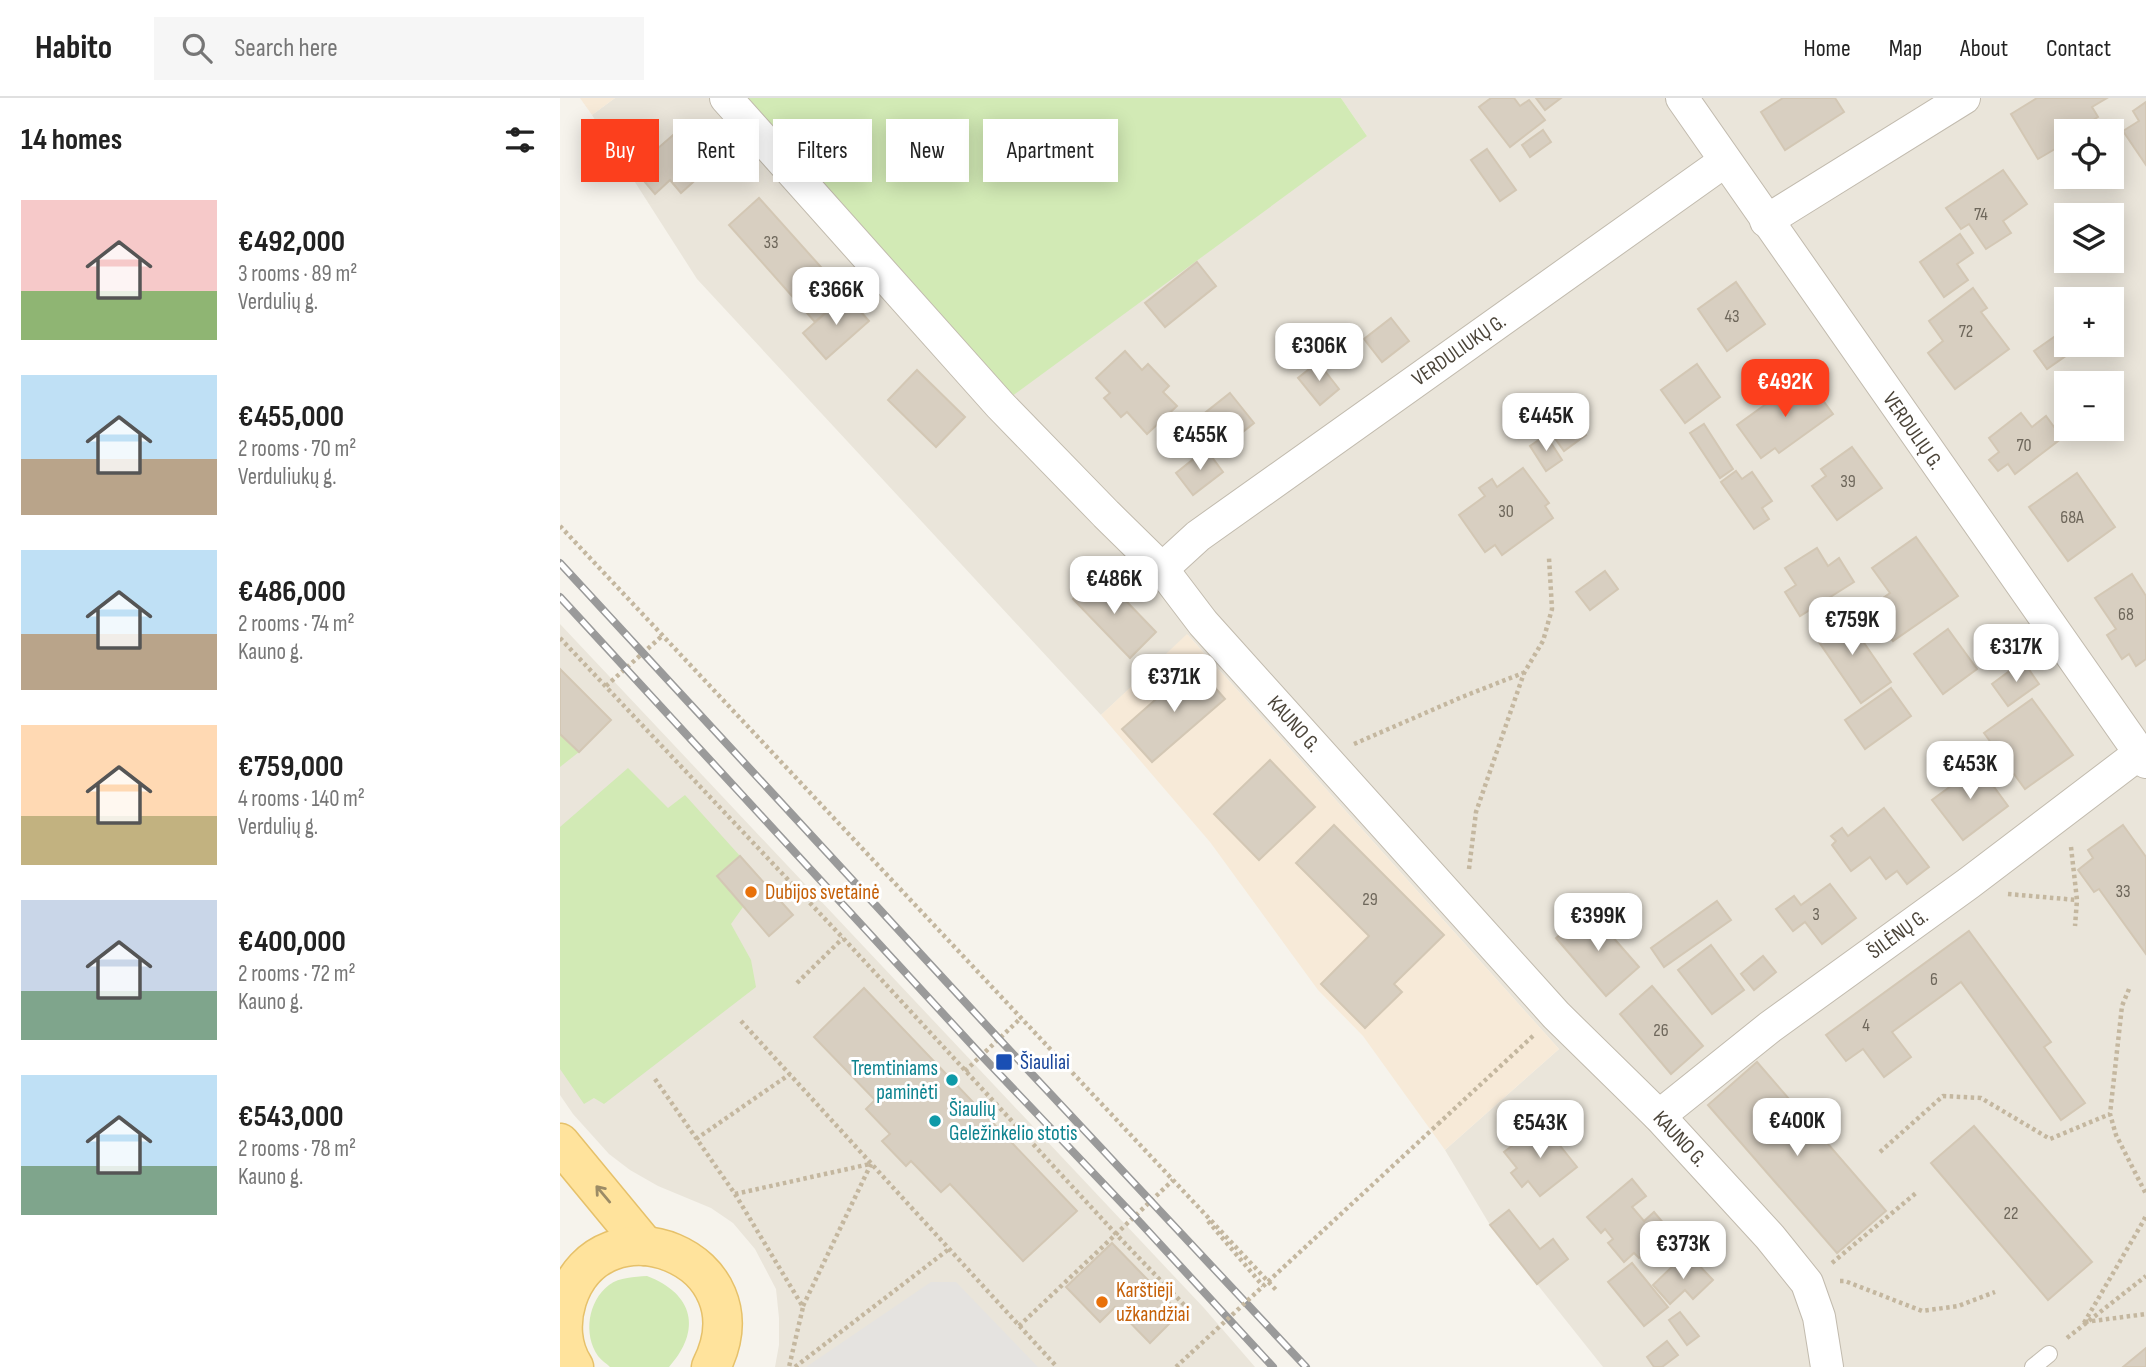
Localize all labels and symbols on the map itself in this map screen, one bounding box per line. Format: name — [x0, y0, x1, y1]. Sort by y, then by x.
house number: 74 — [1974, 204, 1988, 225]
house number: 33 — [763, 232, 779, 253]
pin: €366K — [787, 268, 885, 327]
house number: 43 — [1724, 306, 1740, 327]
street label: VERDULIUKŲ G. — [1407, 309, 1511, 391]
house number: 72 — [1959, 321, 1973, 342]
pin: €306K — [1270, 324, 1368, 383]
pin: €492K — [1736, 360, 1834, 419]
street label: VERDULIŲ G. — [1877, 387, 1949, 475]
pin: €445K — [1497, 394, 1595, 453]
pin: €455K — [1151, 412, 1249, 472]
house number: 70 — [2016, 435, 2032, 456]
house number: 39 — [1840, 471, 1856, 492]
house number: 30 — [1498, 501, 1514, 522]
house number: 68A — [2060, 507, 2084, 528]
pin: €486K — [1065, 556, 1163, 616]
pin: €759K — [1803, 598, 1901, 657]
house number: 68 — [2118, 604, 2134, 625]
pin: €317K — [1967, 624, 2065, 684]
pin: €371K — [1125, 654, 1223, 714]
street label: KAUNO G. — [1262, 690, 1326, 758]
pin: €453K — [1921, 742, 2019, 801]
place label: Dubijos svetainė — [765, 880, 880, 905]
house number: 33 — [2115, 881, 2131, 902]
marker: Dubijos svetainė — [743, 884, 759, 900]
house number: 29 — [1362, 889, 1378, 910]
pin: €399K — [1549, 894, 1647, 953]
house number: 3 — [1812, 904, 1820, 925]
street label: ŠILĖNŲ G. — [1863, 904, 1933, 964]
house number: 6 — [1930, 969, 1938, 990]
house number: 4 — [1862, 1015, 1870, 1036]
house number: 26 — [1653, 1020, 1669, 1041]
place label: Šiauliai — [1020, 1050, 1070, 1075]
marker: Šiauliai — [994, 1052, 1014, 1072]
place label: Tremtiniams paminėti — [851, 1056, 938, 1105]
marker: Tremtiniams paminėti — [944, 1072, 960, 1088]
place label: Šiaulių Geležinkelio stotis — [949, 1097, 1078, 1146]
pin: €400K — [1748, 1098, 1846, 1158]
pin: €543K — [1491, 1100, 1589, 1160]
street label: KAUNO G. — [1648, 1106, 1712, 1172]
marker: Šiaulių Geležinkelio stotis — [927, 1113, 943, 1129]
one-way arrow — [595, 1186, 610, 1204]
house number: 22 — [2004, 1203, 2018, 1224]
pin: €373K — [1634, 1222, 1732, 1281]
place label: Karštieji užkandžiai — [1116, 1278, 1190, 1327]
marker: Karštieji užkandžiai — [1094, 1294, 1110, 1310]

